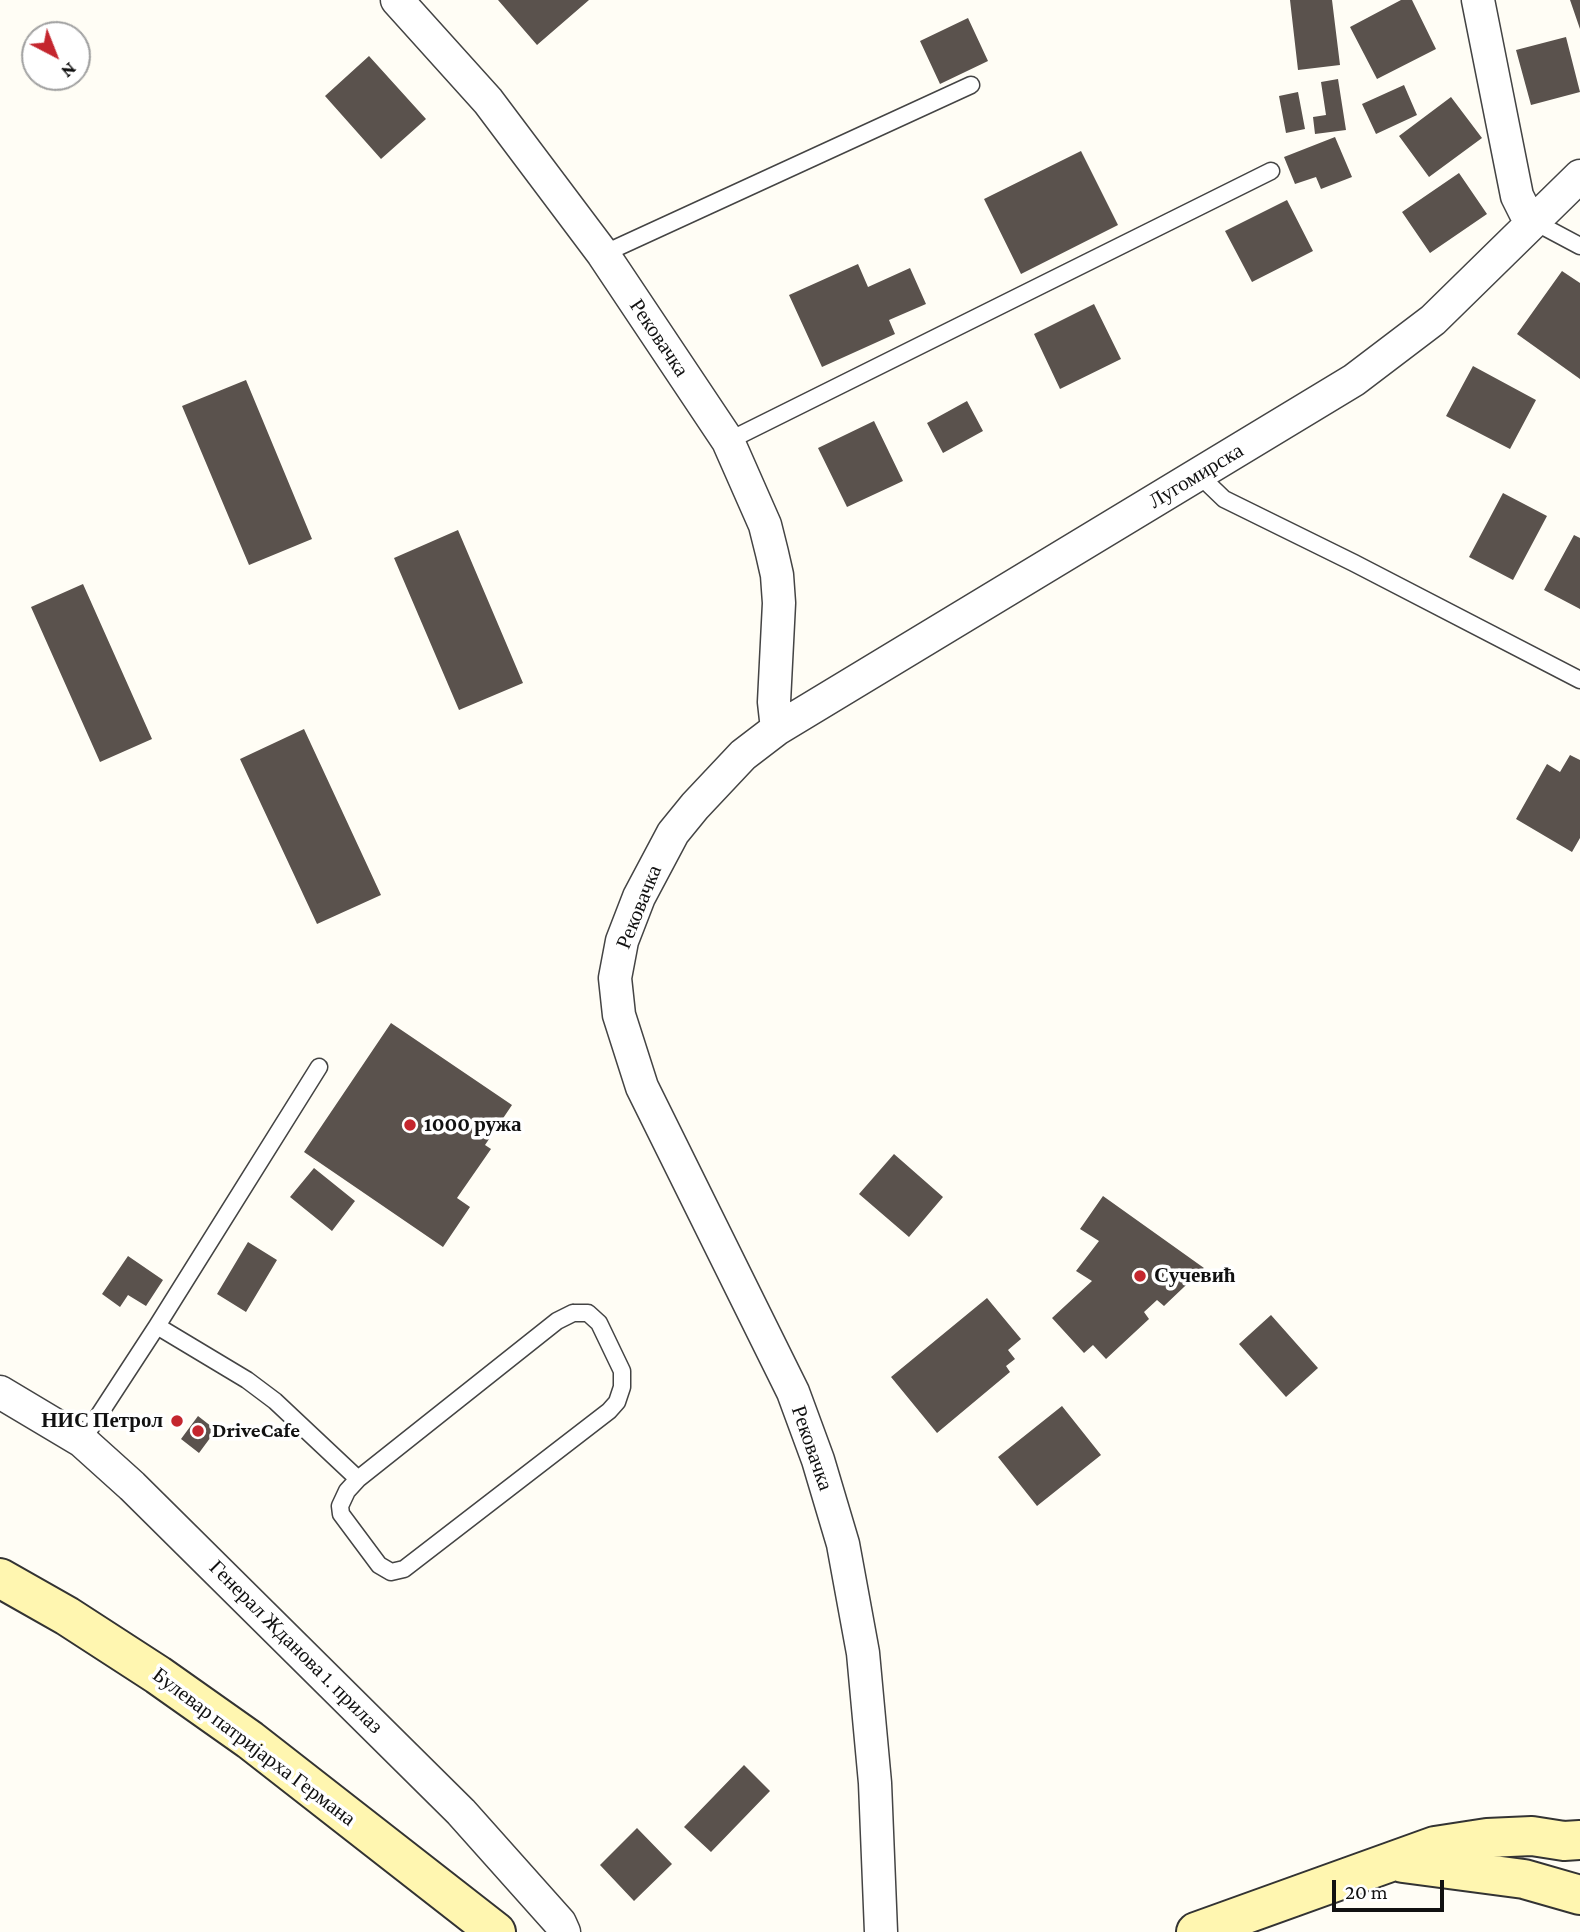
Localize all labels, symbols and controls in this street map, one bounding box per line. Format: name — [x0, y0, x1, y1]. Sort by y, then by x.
north arrow — [21, 21, 91, 91]
text: N — [57, 58, 81, 83]
street label: Рековачка — [624, 294, 694, 382]
street label: Лугомирска — [1144, 438, 1248, 514]
street label: Рековачка — [611, 861, 667, 953]
place label: 1000 ружа — [424, 1112, 522, 1138]
marker: 1000 ружа — [402, 1117, 418, 1133]
place label: Сучевић — [1154, 1263, 1235, 1289]
marker: Сучевић — [1132, 1268, 1148, 1284]
street label: Рековачка — [786, 1402, 838, 1494]
place label: НИС Петрол — [41, 1408, 163, 1434]
marker: НИС Петрол — [169, 1413, 185, 1429]
place label: DriveCafe — [212, 1418, 300, 1444]
marker: DriveCafe — [190, 1423, 206, 1439]
street label: Генерал Жданова 1. прилаз — [204, 1555, 388, 1739]
street label: Булевар патријарха Германа — [148, 1662, 360, 1832]
scale bar — [1335, 1866, 1447, 1910]
text: 20 m — [1345, 1880, 1388, 1904]

